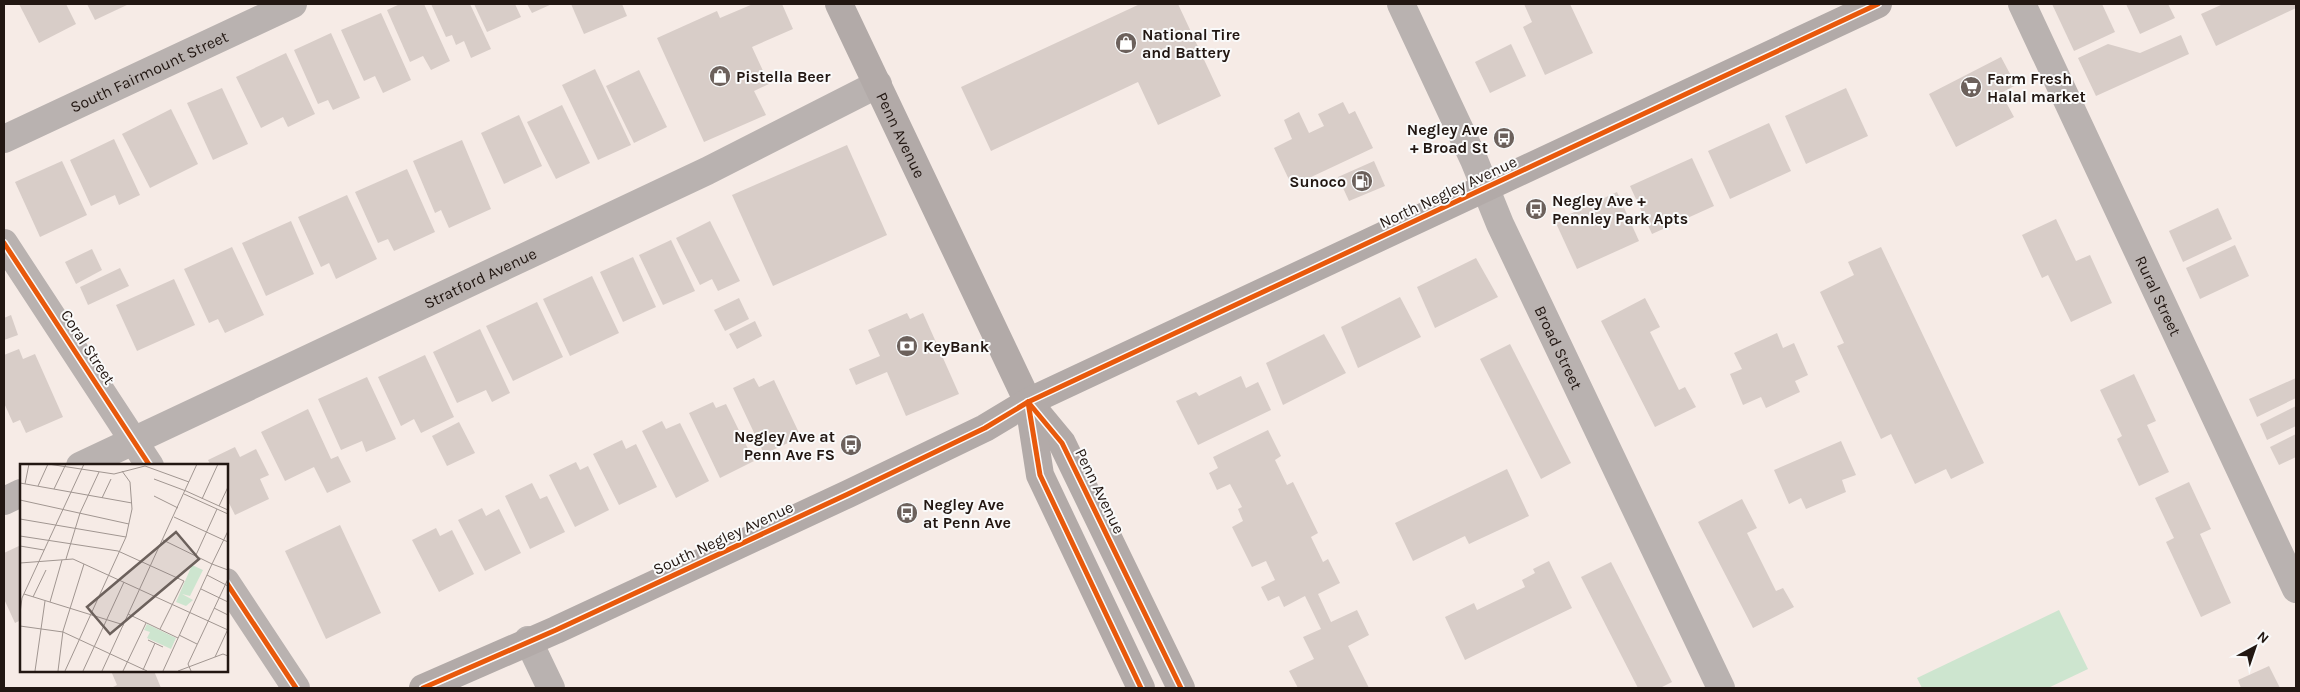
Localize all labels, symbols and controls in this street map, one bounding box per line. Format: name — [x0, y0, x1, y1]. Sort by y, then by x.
place label: National Tire and Battery — [1142, 25, 1240, 62]
street label: South Fairmount Street — [67, 26, 231, 116]
shop icon: National Tire and Battery — [1114, 31, 1138, 55]
shop icon: Pistella Beer — [708, 64, 732, 88]
place label: Pistella Beer — [736, 67, 831, 86]
place label: Farm Fresh Halal market — [1987, 69, 2086, 106]
supermarket icon: Farm Fresh Halal market — [1959, 75, 1983, 99]
street label: Penn Avenue — [873, 89, 930, 181]
place label: Negley Ave + Broad St — [1407, 120, 1488, 157]
bus stop icon: Negley Ave + Broad St — [1492, 126, 1516, 150]
street label: North Negley Avenue — [1376, 152, 1520, 232]
fuel station icon: Sunoco — [1350, 169, 1374, 193]
place label: Sunoco — [1289, 172, 1346, 191]
place label: Negley Ave + Pennley Park Apts — [1552, 191, 1688, 228]
bus stop icon: Negley Ave + Pennley Park Apts — [1524, 197, 1548, 221]
street label: Stratford Avenue — [421, 243, 539, 312]
street label: Rural Street — [2132, 252, 2186, 339]
street label: Broad Street — [1531, 302, 1587, 392]
street label: Coral Street — [57, 306, 119, 388]
bank icon: KeyBank — [895, 334, 919, 358]
place label: KeyBank — [923, 337, 990, 356]
place label: Negley Ave at Penn Ave FS — [734, 427, 835, 464]
bus stop icon: Negley Ave at Penn Ave FS — [839, 433, 863, 457]
street label: Penn Avenue — [1071, 445, 1129, 537]
inset map — [20, 464, 228, 672]
place label: Negley Ave at Penn Ave — [923, 495, 1011, 532]
street label: South Negley Avenue — [650, 497, 796, 579]
bus stop icon: Negley Ave at Penn Ave — [895, 501, 919, 525]
north arrow — [2230, 622, 2280, 672]
text: N — [2254, 628, 2272, 647]

